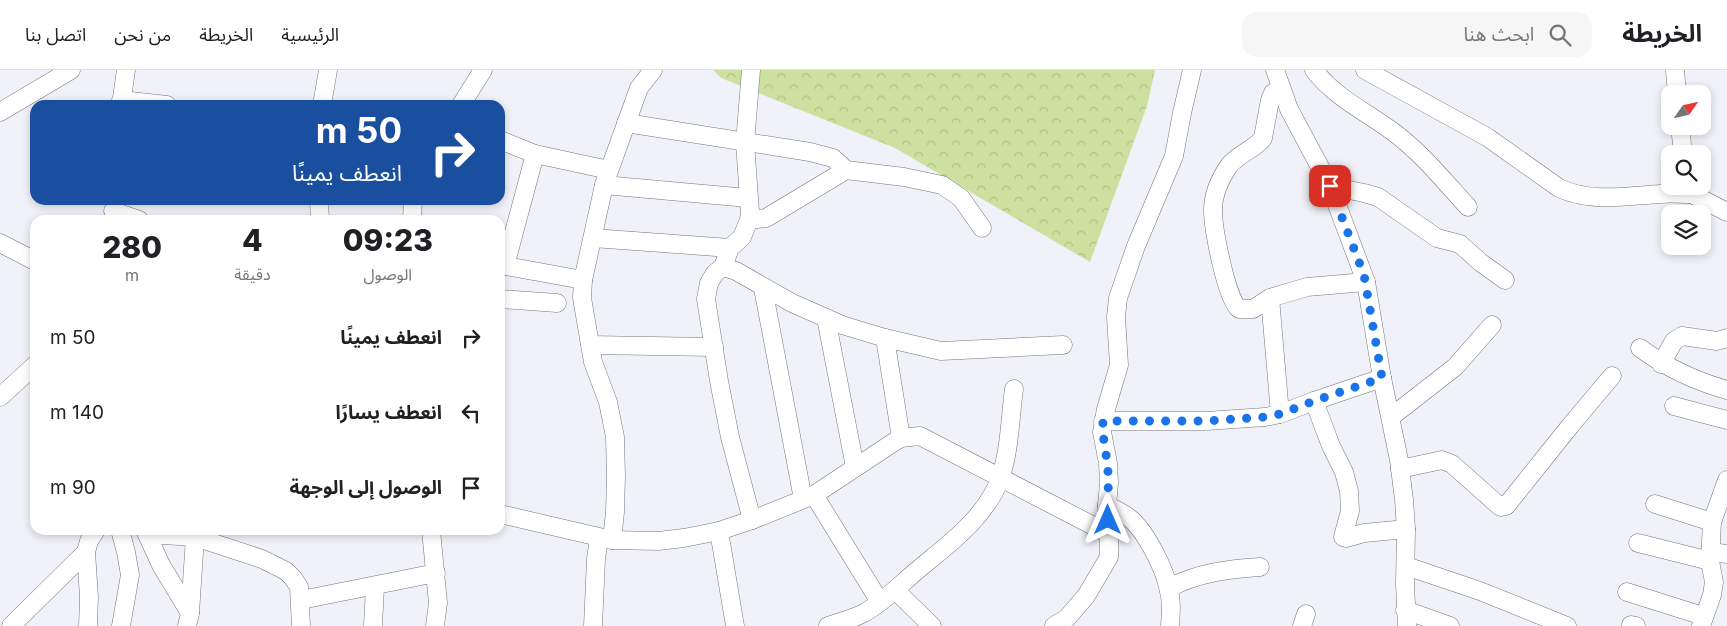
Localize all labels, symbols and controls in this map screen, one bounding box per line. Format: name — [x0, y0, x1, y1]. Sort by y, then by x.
search box — [1242, 12, 1592, 57]
text: الخريطة — [1622, 19, 1702, 48]
icon: search — [1546, 21, 1574, 49]
text: ابحث هنا — [1463, 23, 1534, 46]
text: اتصل بنا — [25, 24, 86, 45]
text: من نحن — [114, 24, 171, 45]
text: الخريطة — [199, 24, 253, 45]
text: الرئيسية — [281, 24, 339, 45]
north arrow — [1661, 85, 1711, 135]
map controls — [1661, 85, 1711, 255]
text: 50 m — [316, 109, 402, 151]
icon: right — [420, 120, 485, 185]
button: search — [1661, 145, 1711, 195]
text: انعطف يمينًا — [292, 160, 402, 186]
pin — [1309, 165, 1351, 207]
icon: arrive — [1316, 172, 1344, 200]
button: layers — [1661, 205, 1711, 255]
text: 4 — [242, 222, 263, 258]
text: 09:23 — [343, 222, 433, 258]
text: 280 — [102, 229, 162, 265]
text: دقيقة — [234, 264, 271, 284]
text: الوصول — [364, 264, 412, 284]
text: m — [125, 265, 139, 285]
icon: right — [457, 324, 485, 352]
text: 50 m — [50, 326, 96, 349]
text: انعطف يمينًا — [340, 326, 442, 349]
icon: left — [457, 399, 485, 427]
text: 140 m — [50, 401, 104, 424]
text: انعطف يسارًا — [335, 401, 442, 424]
icon: arrive — [457, 474, 485, 502]
text: 90 m — [50, 476, 96, 499]
text: الوصول إلى الوجهة — [290, 476, 442, 499]
position arrow — [1081, 493, 1133, 545]

